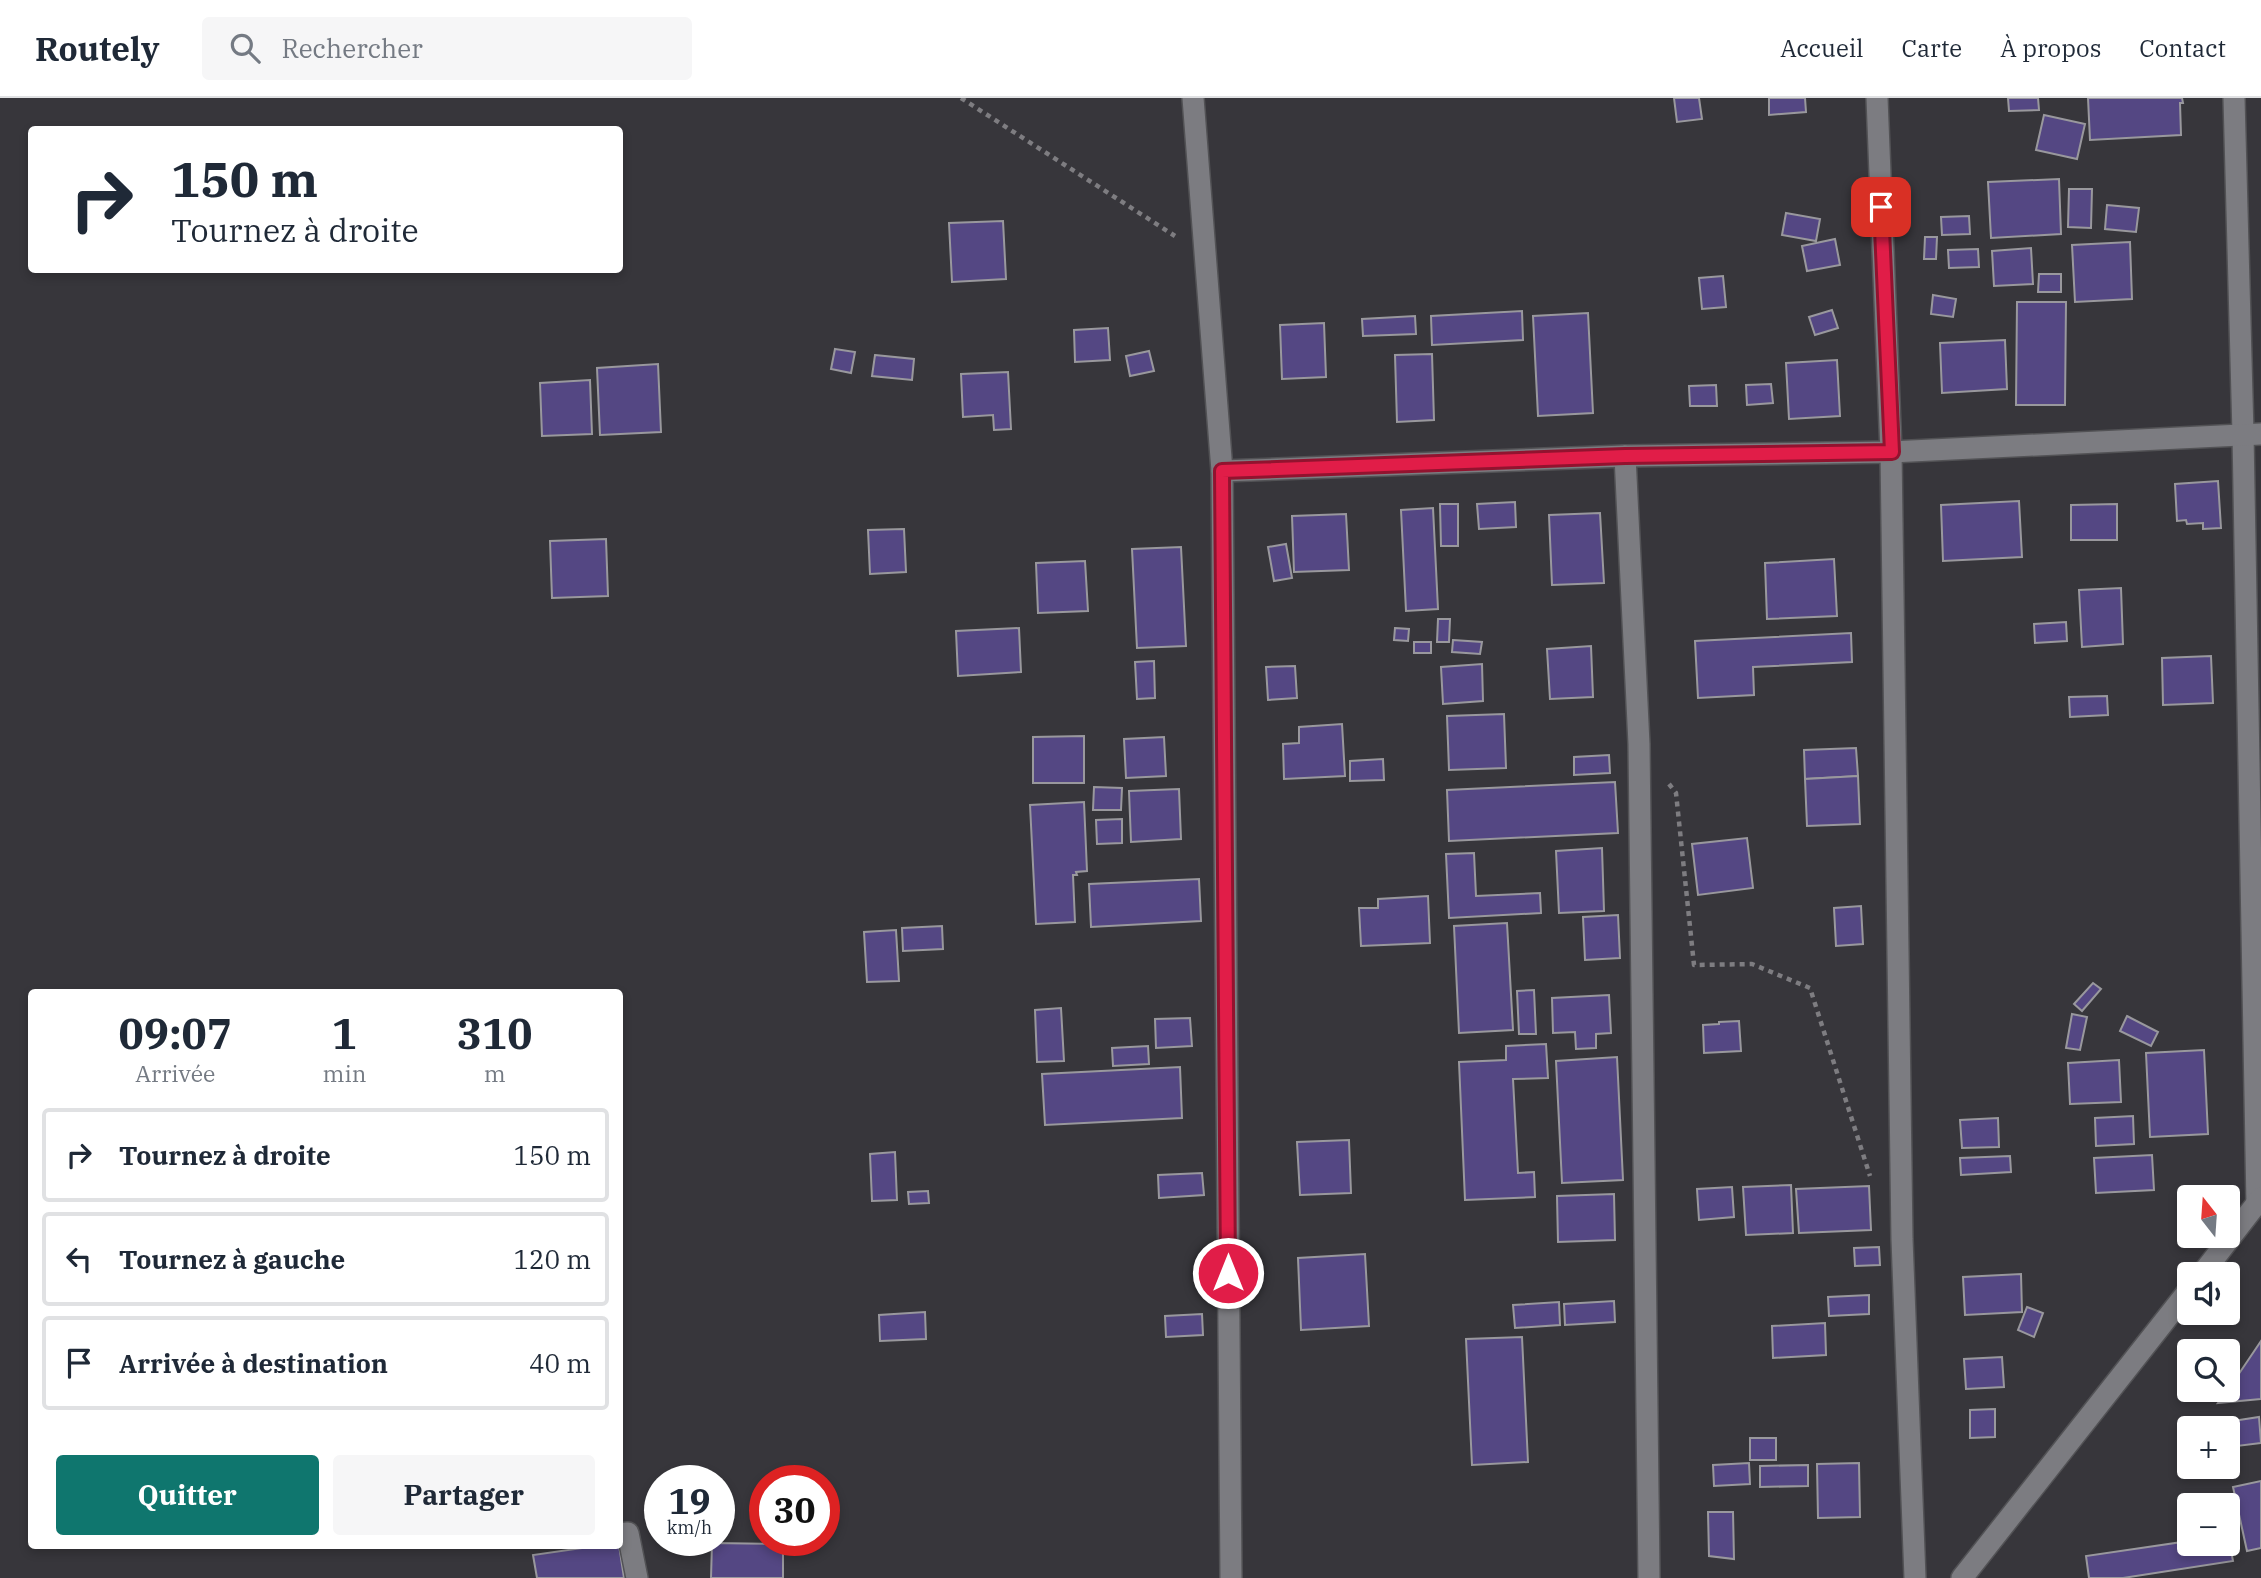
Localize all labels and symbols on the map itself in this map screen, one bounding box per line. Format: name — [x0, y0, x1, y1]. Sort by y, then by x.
pin — [1851, 177, 1911, 237]
north arrow — [2177, 1185, 2240, 1248]
position arrow — [1191, 1236, 1265, 1310]
speed limit sign: 30 — [749, 1465, 840, 1556]

